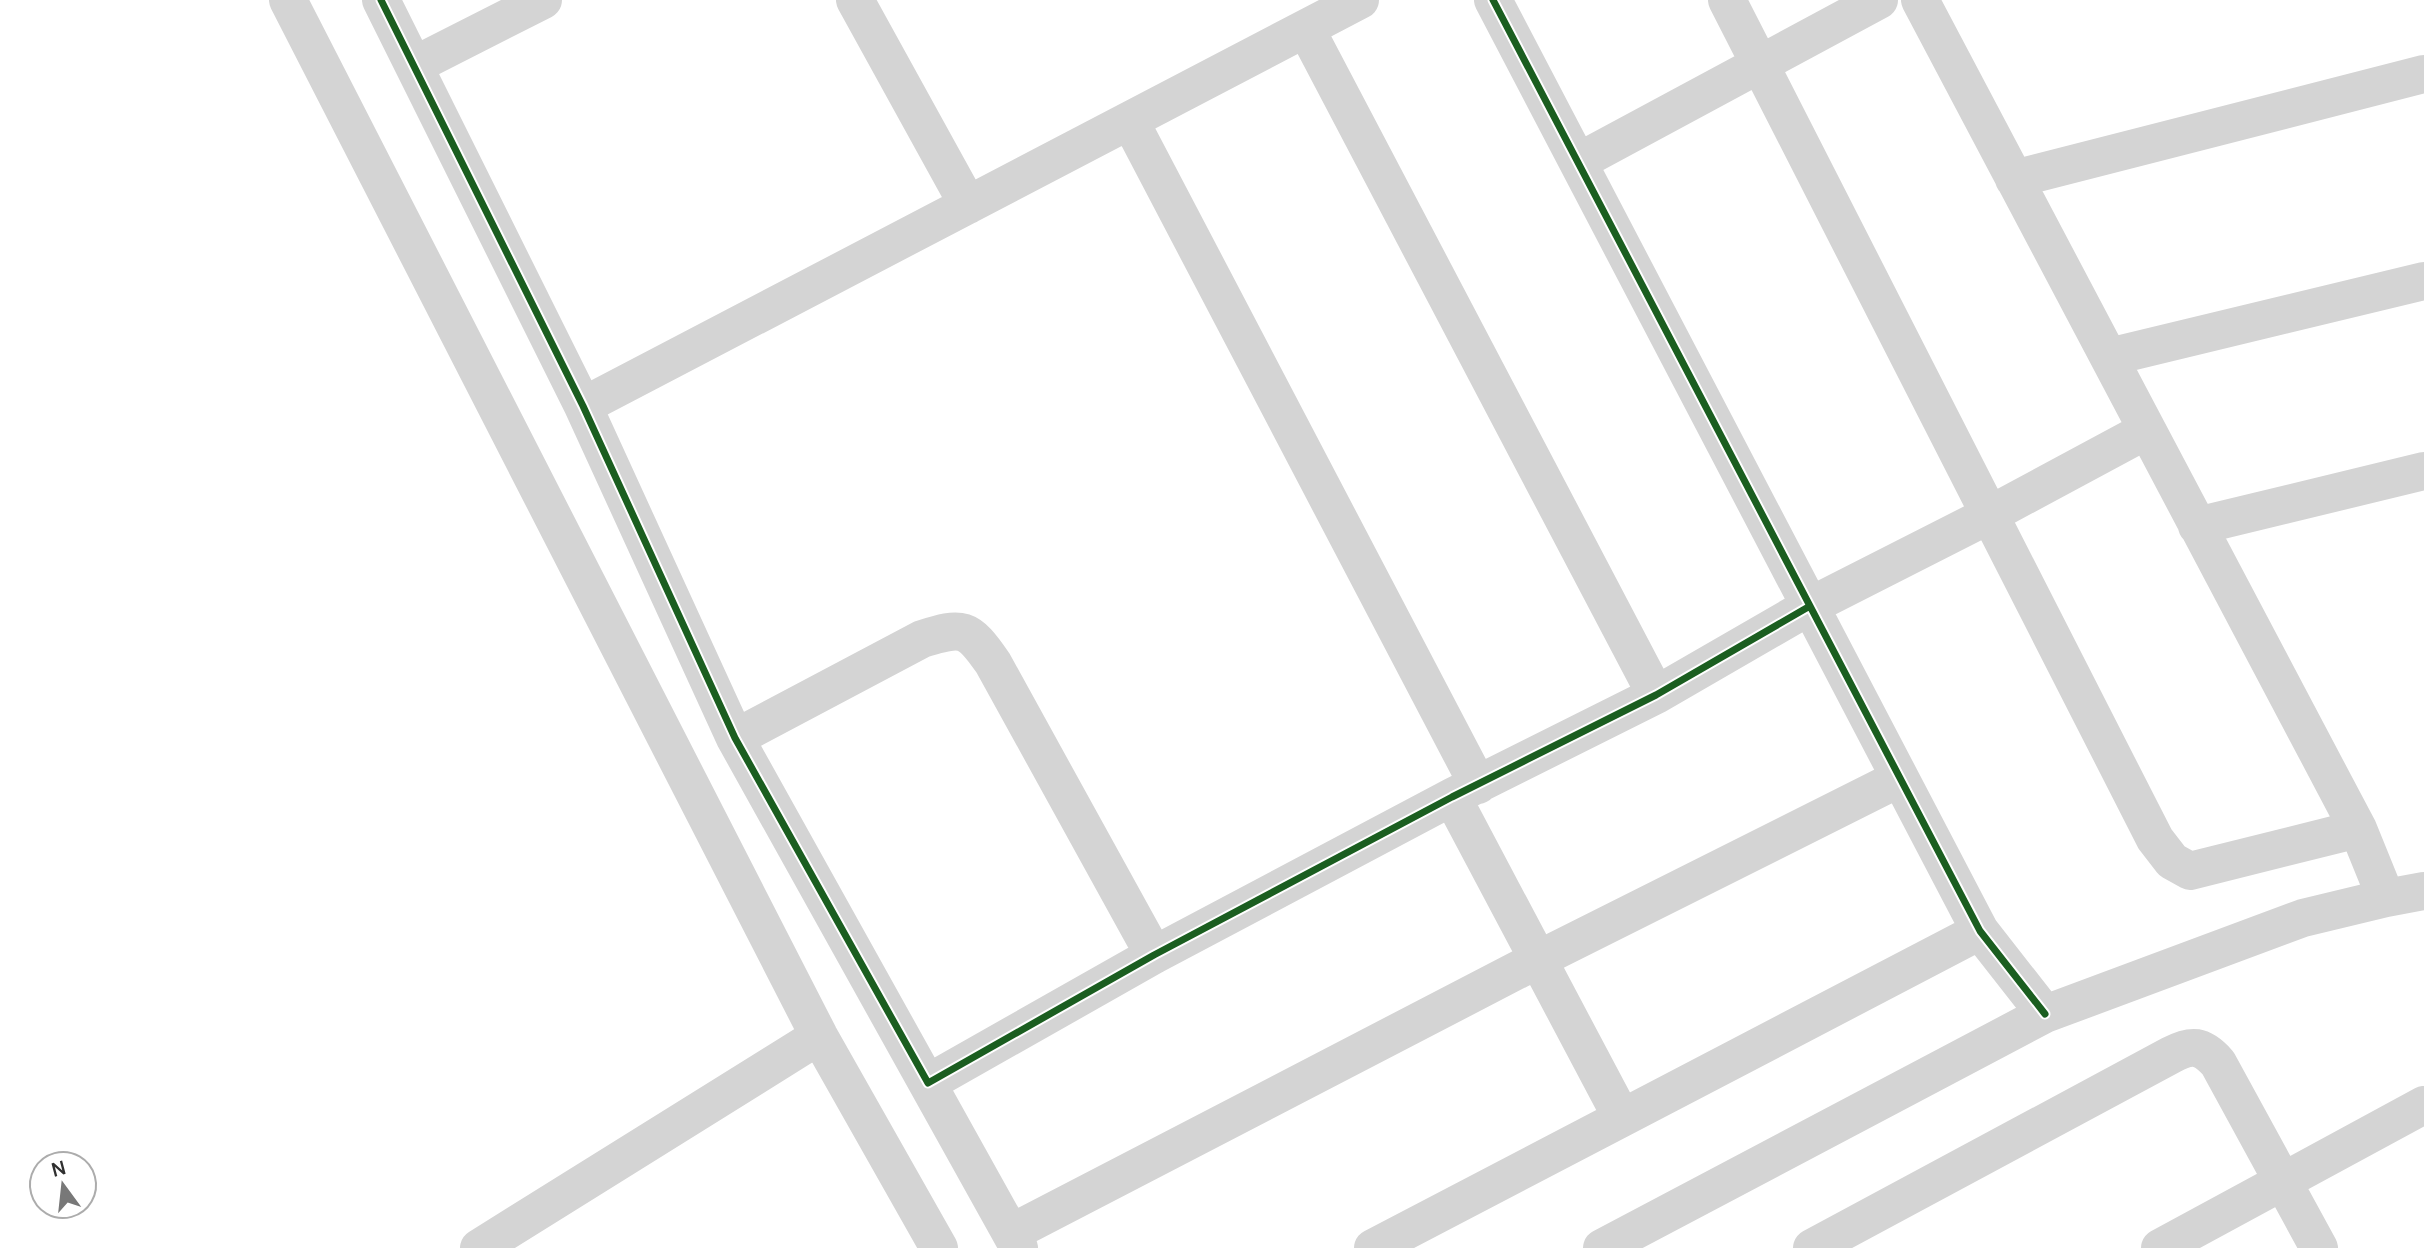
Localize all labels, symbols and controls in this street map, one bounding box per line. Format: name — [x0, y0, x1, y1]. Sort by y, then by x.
north arrow — [28, 1150, 98, 1220]
text: N — [49, 1154, 69, 1183]

